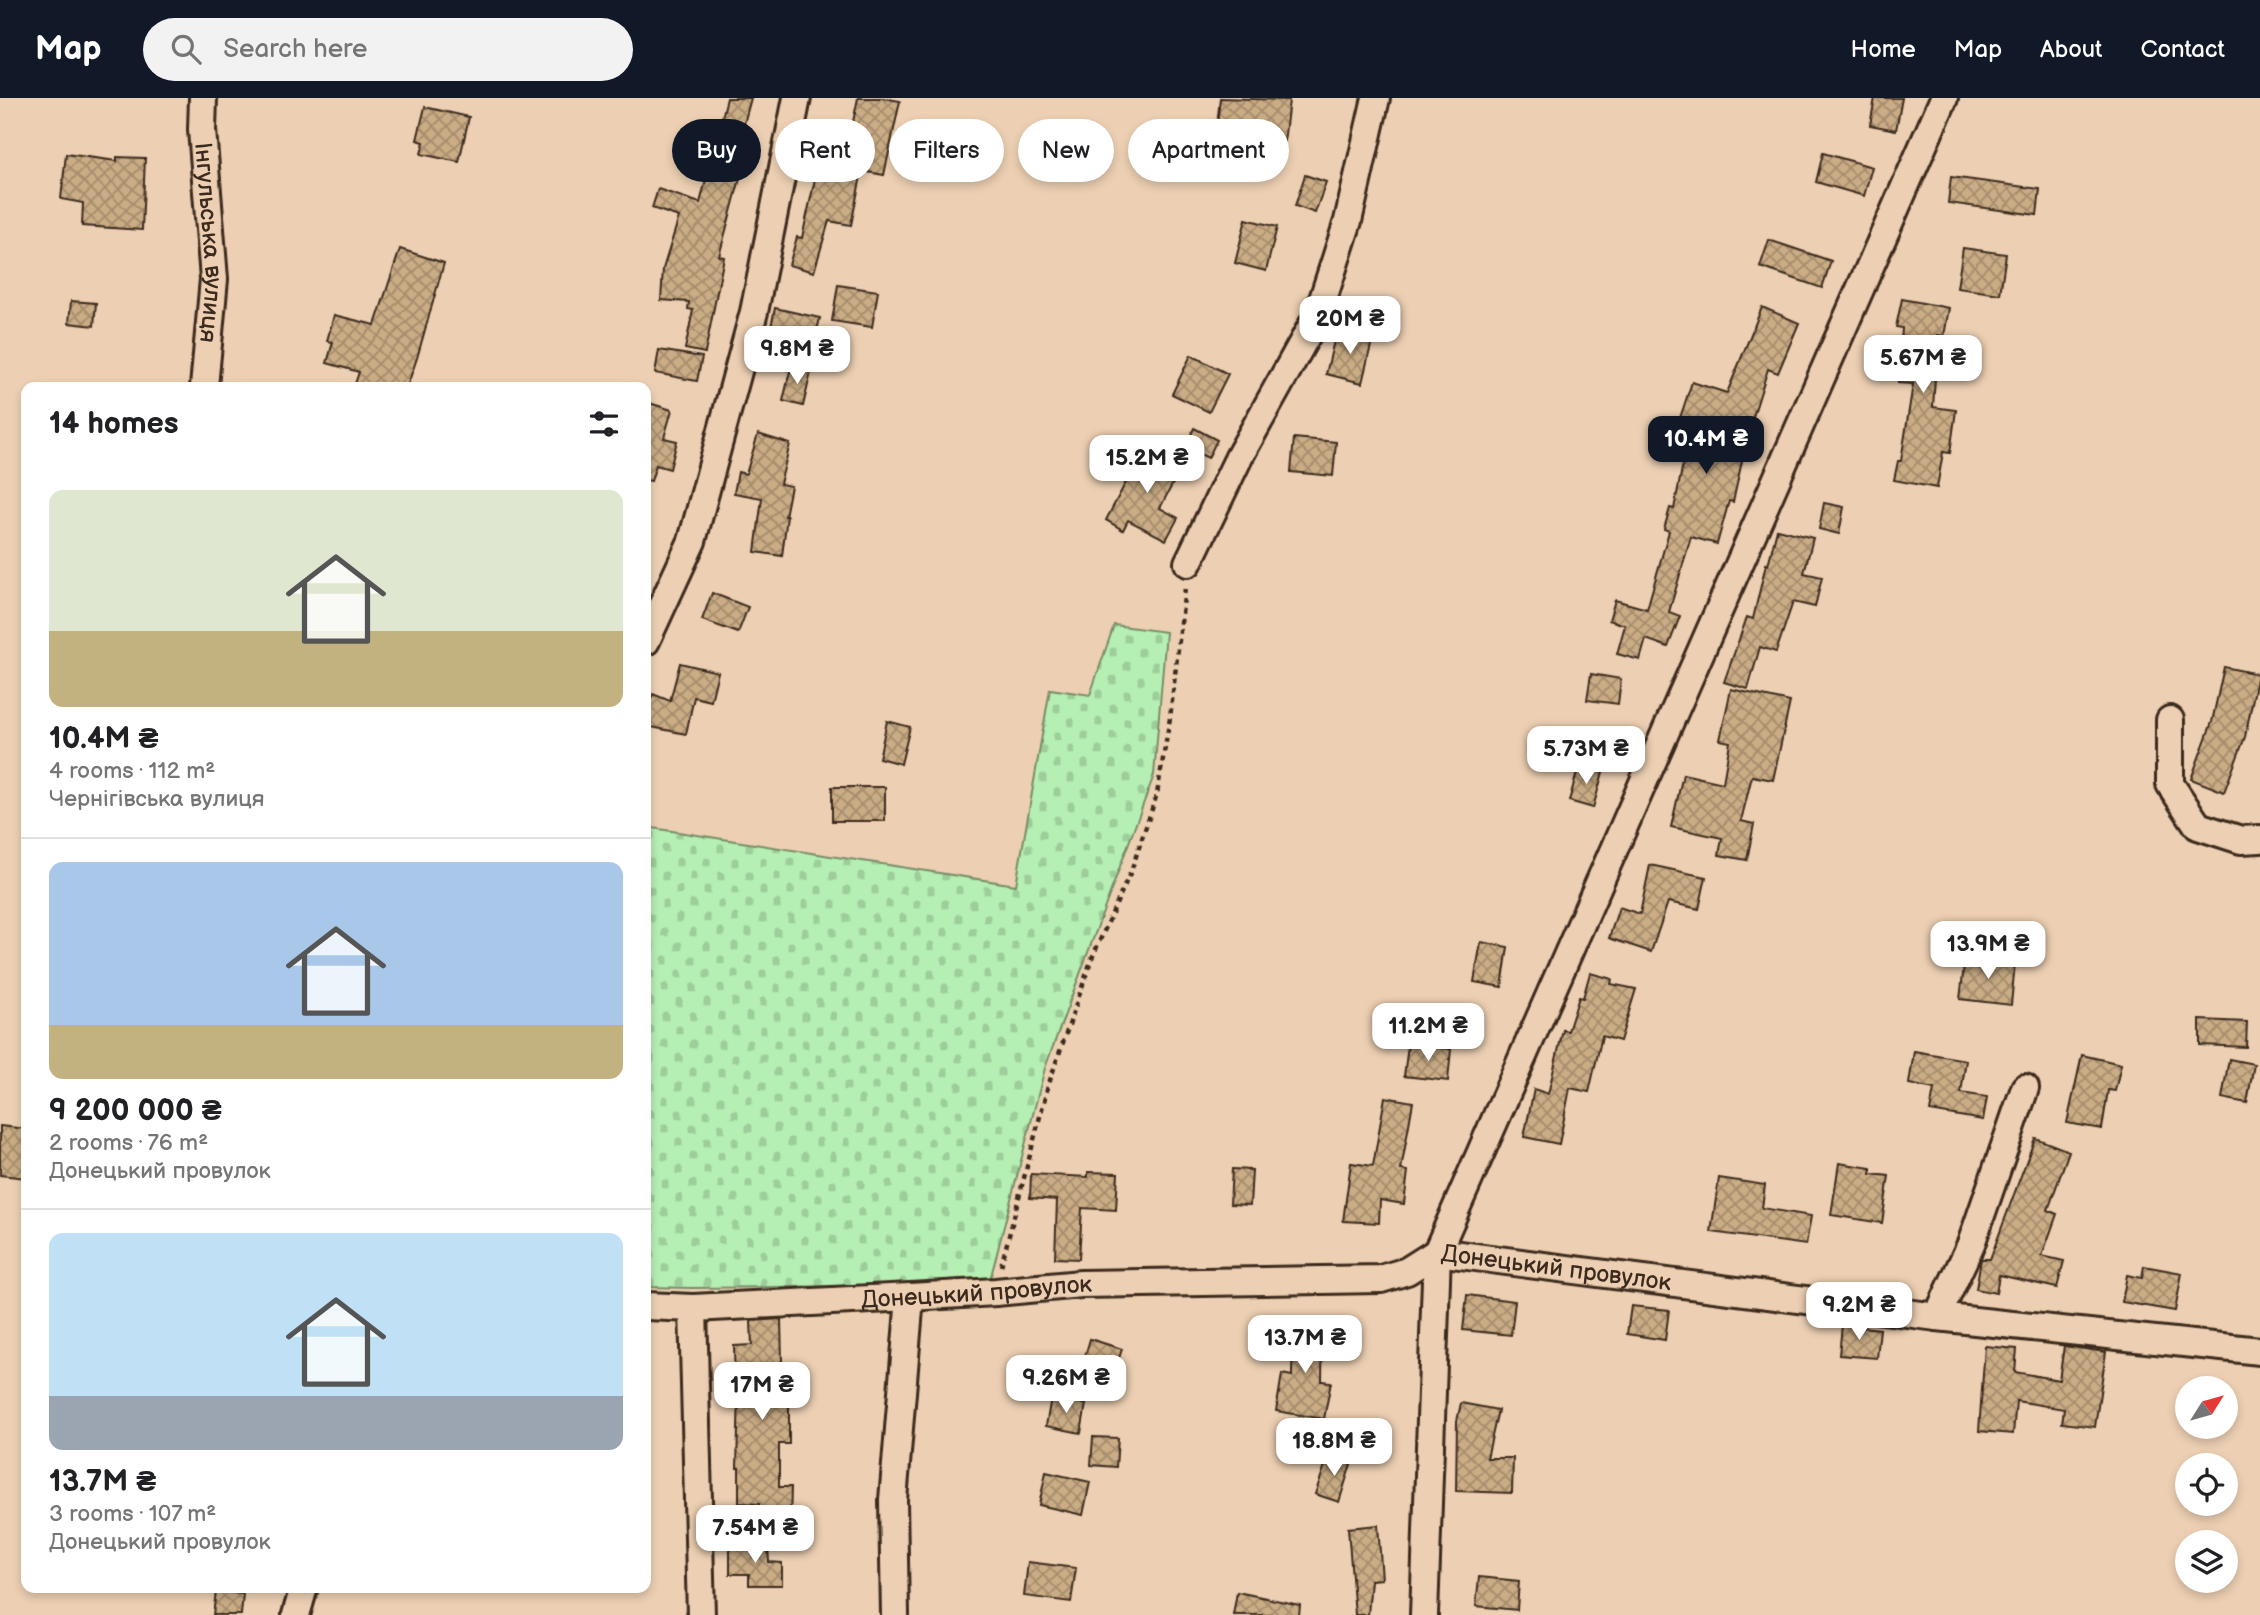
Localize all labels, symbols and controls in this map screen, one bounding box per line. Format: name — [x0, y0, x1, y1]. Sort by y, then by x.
search box — [143, 18, 633, 81]
text: Map — [35, 29, 101, 69]
icon: search — [167, 30, 205, 68]
text: Search here — [223, 34, 367, 65]
text: Home — [1851, 35, 1916, 64]
text: Map — [1954, 35, 2002, 64]
text: About — [2040, 35, 2102, 64]
text: Contact — [2140, 35, 2225, 64]
chip: Buy — [672, 119, 761, 182]
chip: Rent — [775, 119, 875, 182]
chip: Filters — [889, 119, 1004, 182]
chip: New — [1018, 119, 1114, 182]
chip: Apartment — [1128, 119, 1289, 182]
street label: Інгульська вулиця — [189, 141, 229, 344]
pin: 20M ₴ — [1301, 296, 1399, 356]
text: 20M ₴ — [1315, 305, 1385, 333]
pin: 9.8M ₴ — [740, 327, 854, 386]
text: 9.8M ₴ — [760, 335, 834, 363]
pin: 5.67M ₴ — [1858, 336, 1988, 395]
text: 5.67M ₴ — [1880, 344, 1966, 372]
icon: filters — [585, 405, 623, 443]
text: 14 homes — [49, 406, 178, 442]
pin: 10.4M ₴ — [1641, 416, 1771, 476]
text: 10.4M ₴ — [1664, 425, 1748, 453]
pin: 15.2M ₴ — [1082, 436, 1212, 495]
text: 15.2M ₴ — [1105, 444, 1189, 472]
icon: home — [273, 536, 399, 662]
text: 10.4M ₴ — [49, 721, 159, 757]
pin: 5.73M ₴ — [1521, 726, 1651, 786]
text: 5.73M ₴ — [1543, 735, 1629, 763]
text: 4 rooms · 112 m² — [49, 757, 215, 785]
text: Чернігівська вулиця — [49, 785, 265, 813]
icon: home — [273, 908, 399, 1034]
pin: 13.9M ₴ — [1923, 922, 2053, 981]
text: 13.9M ₴ — [1946, 930, 2030, 958]
pin: 11.2M ₴ — [1363, 1004, 1493, 1063]
text: 11.2M ₴ — [1388, 1012, 1468, 1040]
text: 9 200 000 ₴ — [49, 1093, 222, 1129]
text: 2 rooms · 76 m² — [49, 1129, 208, 1157]
text: Донецький провулок — [49, 1157, 271, 1185]
street label: Донецький провулок — [1440, 1238, 1673, 1297]
street label: Донецький провулок — [860, 1269, 1092, 1314]
icon: home — [273, 1279, 399, 1405]
pin: 9.2M ₴ — [1802, 1282, 1916, 1342]
text: 9.2M ₴ — [1822, 1291, 1896, 1319]
pin: 13.7M ₴ — [1240, 1316, 1370, 1375]
text: 13.7M ₴ — [1264, 1324, 1346, 1352]
pin: 9.26M ₴ — [1001, 1356, 1131, 1415]
pin: 17M ₴ — [713, 1362, 811, 1422]
text: 9.26M ₴ — [1022, 1364, 1110, 1392]
text: 17M ₴ — [730, 1371, 794, 1399]
north arrow — [2175, 1376, 2238, 1438]
map controls — [2175, 1376, 2238, 1593]
pin: 18.8M ₴ — [1269, 1418, 1399, 1478]
text: 18.8M ₴ — [1292, 1427, 1376, 1455]
button: locate — [2175, 1453, 2238, 1516]
text: 13.7M ₴ — [49, 1464, 156, 1500]
text: 3 rooms · 107 m² — [49, 1500, 216, 1528]
pin: 7.54M ₴ — [690, 1506, 820, 1565]
text: 7.54M ₴ — [712, 1514, 798, 1542]
text: Донецький провулок — [49, 1528, 271, 1556]
button: layers — [2175, 1530, 2238, 1593]

